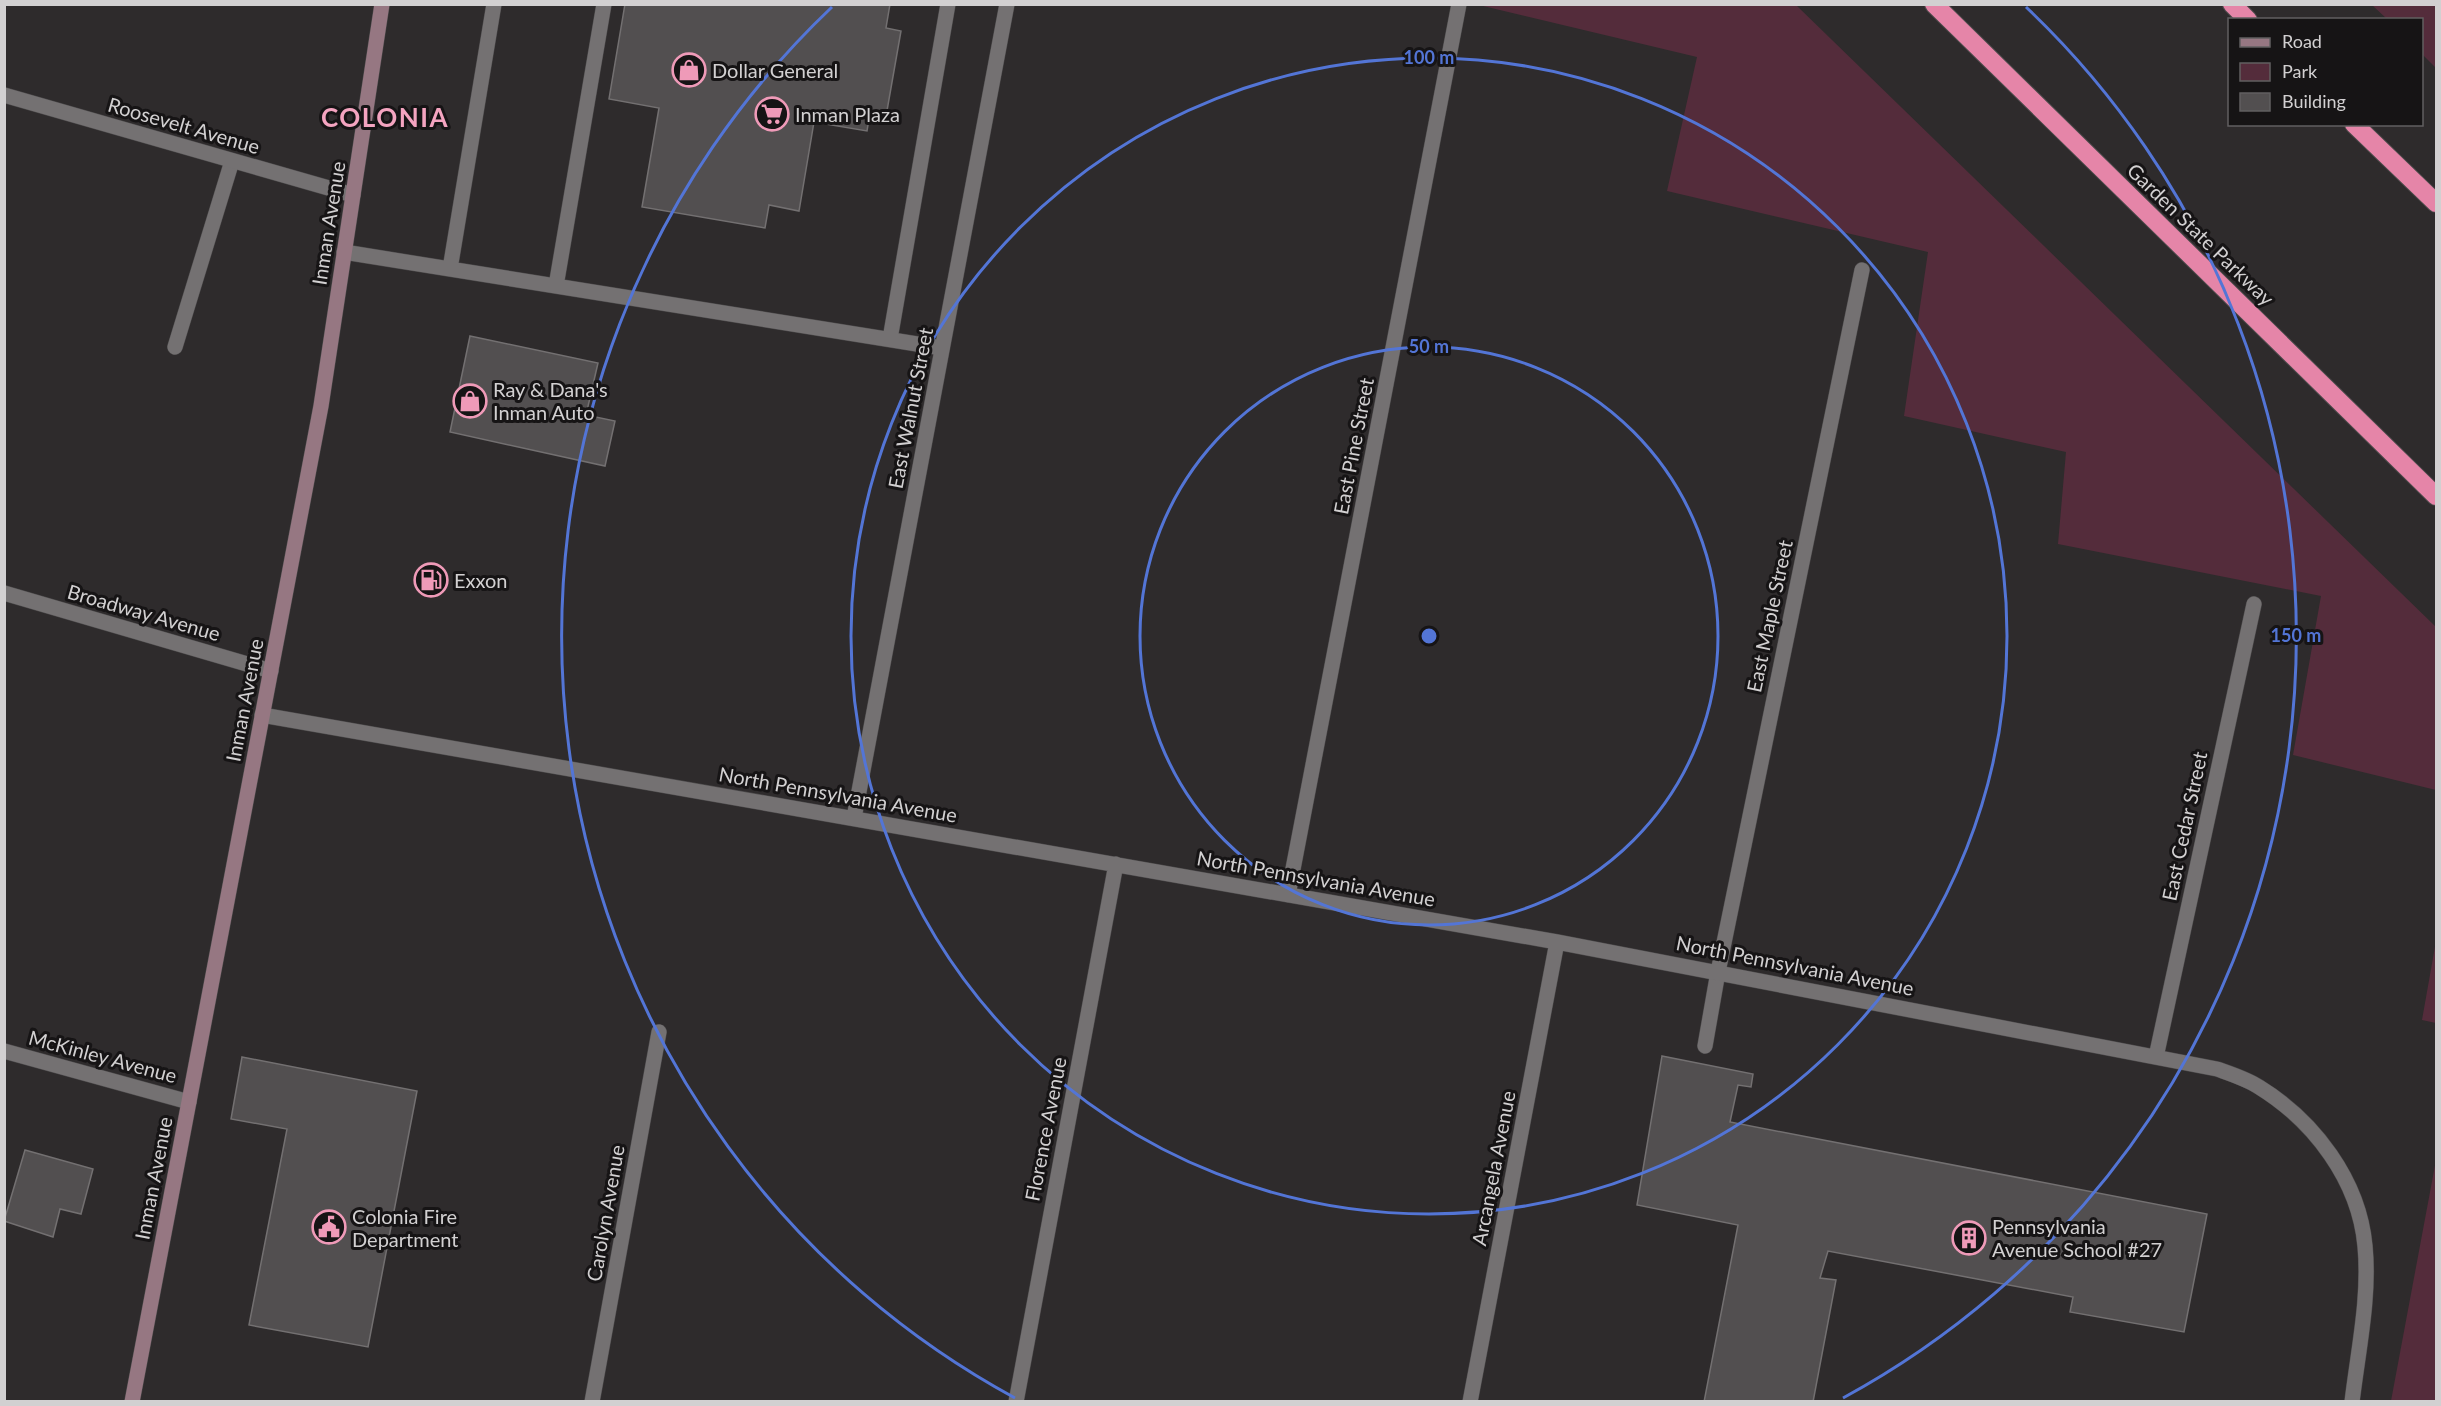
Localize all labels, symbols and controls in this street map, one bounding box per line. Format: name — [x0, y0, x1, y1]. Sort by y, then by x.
legend — [2228, 18, 2423, 126]
text: Road — [2282, 30, 2322, 52]
text: 100 m — [1404, 46, 1454, 68]
shop icon: Dollar General — [671, 52, 707, 88]
place label: Dollar General — [712, 58, 838, 82]
text: Park — [2282, 60, 2318, 82]
text: Building — [2282, 90, 2346, 112]
street label: Roosevelt Avenue — [105, 92, 263, 158]
supermarket icon: Inman Plaza — [754, 96, 790, 132]
district label: COLONIA — [321, 101, 449, 133]
place label: Inman Plaza — [795, 102, 900, 126]
street label: Garden State Parkway — [2123, 158, 2280, 311]
street label: Inman Avenue — [306, 159, 350, 287]
street label: East Walnut Street — [883, 325, 937, 491]
text: 50 m — [1409, 335, 1449, 357]
street label: East Pine Street — [1328, 376, 1378, 516]
place label: Ray & Dana's Inman Auto — [493, 377, 608, 424]
shop icon: Ray & Dana's Inman Auto — [452, 383, 488, 419]
street label: East Maple Street — [1741, 538, 1797, 694]
fuel station icon: Exxon — [413, 562, 449, 598]
place label: Exxon — [454, 568, 508, 592]
street label: Broadway Avenue — [65, 579, 223, 645]
text: 150 m — [2271, 624, 2321, 646]
centre of rings — [1419, 626, 1439, 646]
street label: Inman Avenue — [220, 636, 268, 764]
street label: East Cedar Street — [2156, 749, 2212, 903]
street label: North Pennsylvania Avenue — [717, 761, 959, 827]
street label: North Pennsylvania Avenue — [1195, 845, 1437, 911]
street label: North Pennsylvania Avenue — [1674, 930, 1916, 1000]
street label: McKinley Avenue — [26, 1025, 180, 1087]
street label: Florence Avenue — [1019, 1055, 1071, 1203]
street label: Arcangela Avenue — [1466, 1089, 1520, 1247]
street label: Inman Avenue — [129, 1114, 177, 1242]
street label: Carolyn Avenue — [581, 1143, 629, 1283]
place label: Colonia Fire Department — [352, 1204, 458, 1251]
public building icon: Colonia Fire Department — [311, 1209, 347, 1245]
place label: Pennsylvania Avenue School #27 — [1992, 1214, 2162, 1261]
building icon: Pennsylvania Avenue School #27 — [1951, 1220, 1987, 1256]

